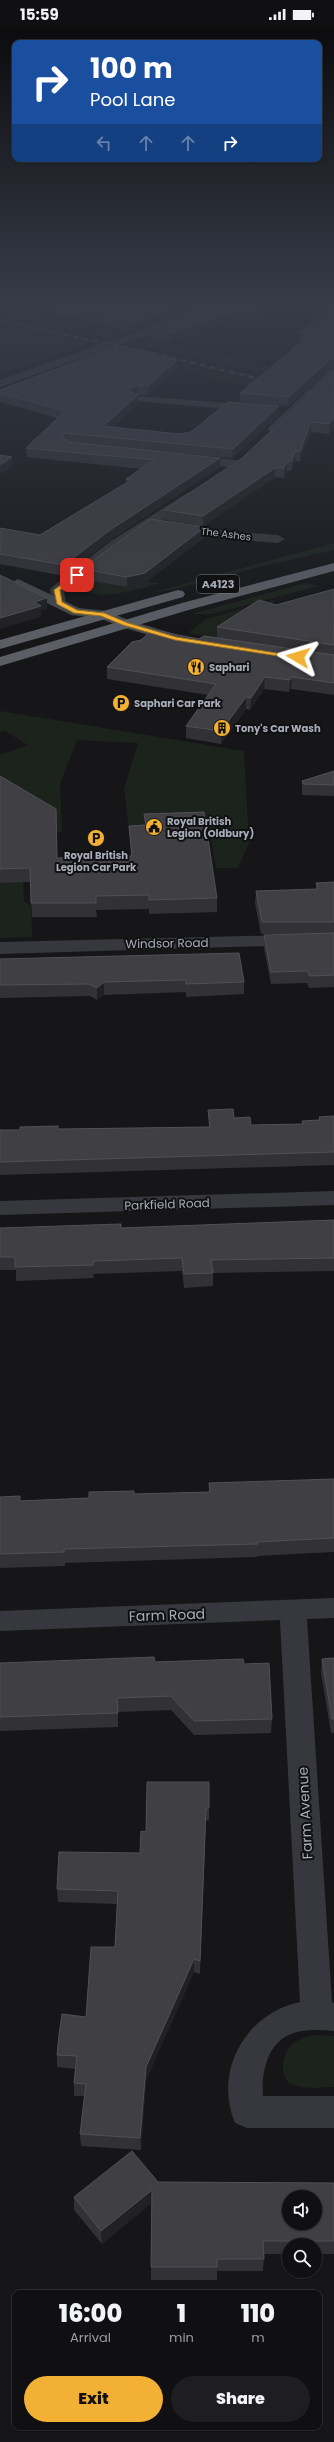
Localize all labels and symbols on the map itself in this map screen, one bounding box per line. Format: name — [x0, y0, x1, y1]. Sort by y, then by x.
street label: The Ashes — [200, 523, 252, 545]
pin — [60, 558, 94, 592]
road number: A4123 — [197, 575, 239, 593]
position arrow — [277, 636, 319, 678]
restaurant icon: Saphari — [186, 657, 206, 677]
place label: Saphari — [209, 660, 250, 675]
parking icon: Saphari Car Park — [111, 693, 131, 713]
place label: Saphari Car Park — [134, 696, 222, 711]
building icon: Tony's Car Wash — [212, 718, 232, 738]
place label: Tony's Car Wash — [235, 721, 321, 736]
place label: Royal British Legion (Oldbury) — [167, 814, 254, 841]
public building icon: Royal British Legion (Oldbury) — [144, 817, 164, 837]
parking icon: Royal British Legion Car Park — [86, 828, 106, 848]
place label: Royal British Legion Car Park — [56, 848, 137, 875]
street label: Windsor Road — [125, 934, 209, 952]
street label: Parkfield Road — [124, 1194, 210, 1214]
street label: Farm Road — [129, 1604, 205, 1626]
street label: Farm Avenue — [293, 1766, 317, 1860]

